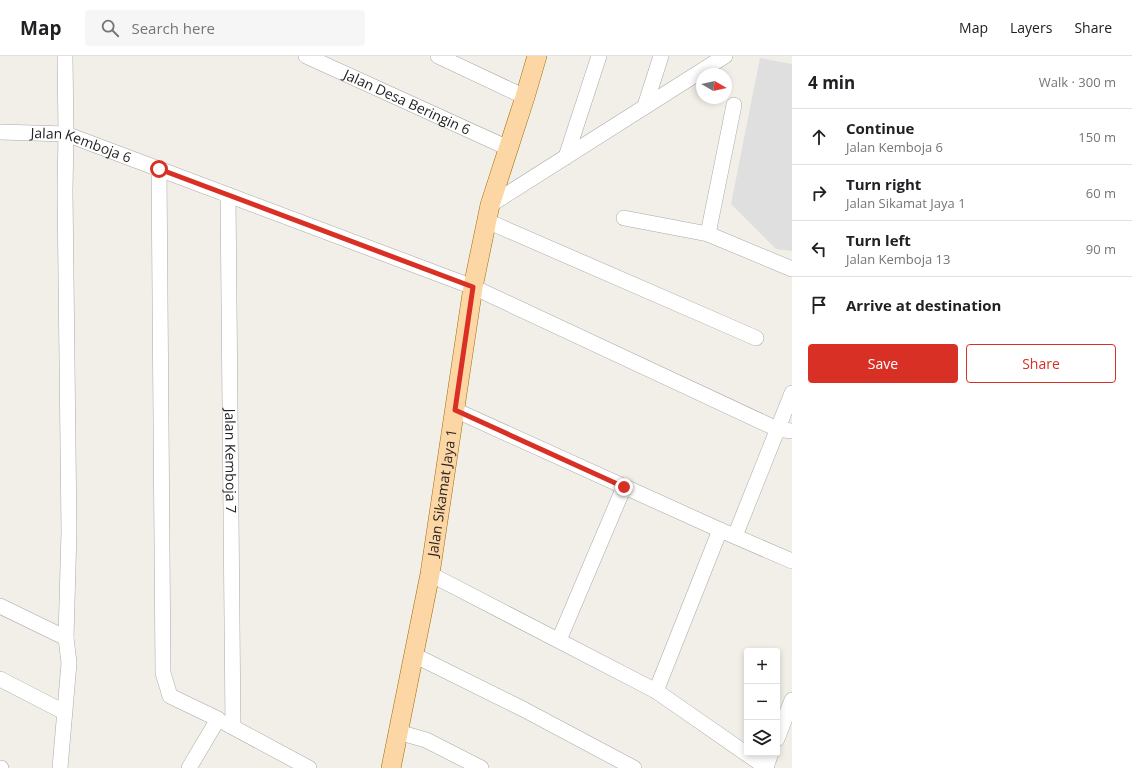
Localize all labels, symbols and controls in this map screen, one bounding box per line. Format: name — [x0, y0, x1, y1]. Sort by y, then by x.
search box — [85, 10, 365, 46]
text: Map — [20, 15, 61, 41]
icon: search — [99, 17, 121, 39]
text: Search here — [131, 18, 215, 38]
text: Map — [959, 18, 988, 37]
text: Layers — [1010, 18, 1052, 37]
text: Share — [1074, 18, 1112, 37]
street label: Jalan Desa Beringin 6 — [339, 64, 474, 139]
north arrow — [696, 68, 732, 104]
text: 4 min — [808, 71, 855, 94]
text: Walk · 300 m — [1039, 73, 1116, 91]
text: Continue — [846, 118, 914, 138]
street label: Jalan Kemboja 6 — [28, 123, 134, 167]
icon: ahead — [808, 126, 830, 148]
text: 150 m — [1078, 128, 1116, 146]
text: Jalan Kemboja 6 — [846, 138, 943, 156]
route start — [150, 160, 168, 178]
text: Turn right — [846, 174, 921, 194]
icon: right — [808, 182, 830, 204]
text: 60 m — [1086, 184, 1116, 202]
text: Jalan Sikamat Jaya 1 — [846, 194, 966, 212]
text: Turn left — [846, 230, 911, 250]
icon: left — [808, 238, 830, 260]
text: 90 m — [1086, 240, 1116, 258]
text: Jalan Kemboja 13 — [846, 250, 950, 268]
icon: arrive — [808, 294, 830, 316]
text: Arrive at destination — [846, 295, 1001, 315]
button: Save — [808, 344, 958, 383]
button: Share — [966, 344, 1116, 383]
street label: Jalan Kemboja 7 — [221, 407, 241, 513]
street label: Jalan Sikamat Jaya 1 — [422, 428, 461, 560]
route end — [615, 478, 633, 496]
map controls — [744, 648, 780, 756]
button: + — [744, 648, 780, 684]
button: − — [744, 684, 780, 720]
button: layers — [744, 720, 780, 756]

